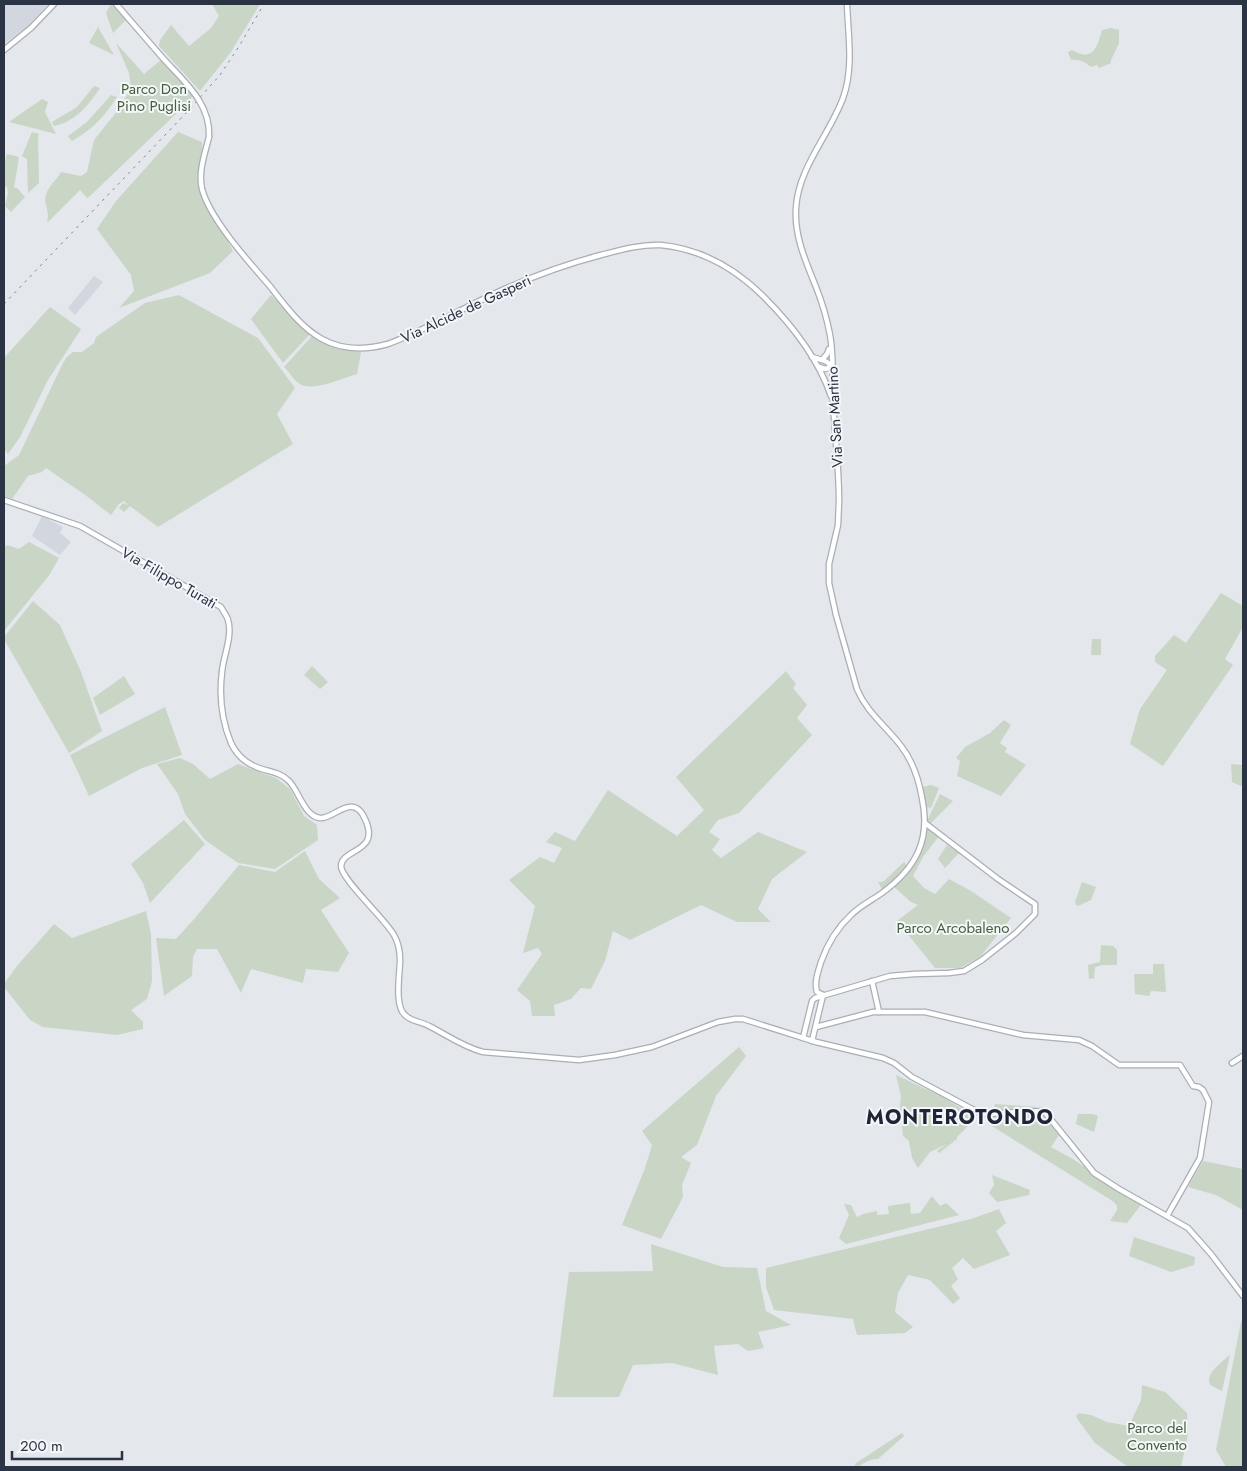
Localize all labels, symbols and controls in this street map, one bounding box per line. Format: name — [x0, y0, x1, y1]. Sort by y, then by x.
park label: Parco Don Pino Puglisi — [117, 78, 191, 117]
street label: Via Alcide de Gasperi — [397, 269, 535, 349]
street label: Via San Martino — [821, 366, 849, 468]
street label: Via Filippo Turati — [117, 542, 221, 614]
park label: Parco Arcobaleno — [897, 917, 1009, 939]
district label: MONTEROTONDO — [866, 1103, 1054, 1132]
park label: Parco del Convento — [1127, 1417, 1187, 1456]
scale bar — [12, 1428, 122, 1460]
text: 200 m — [20, 1435, 63, 1457]

